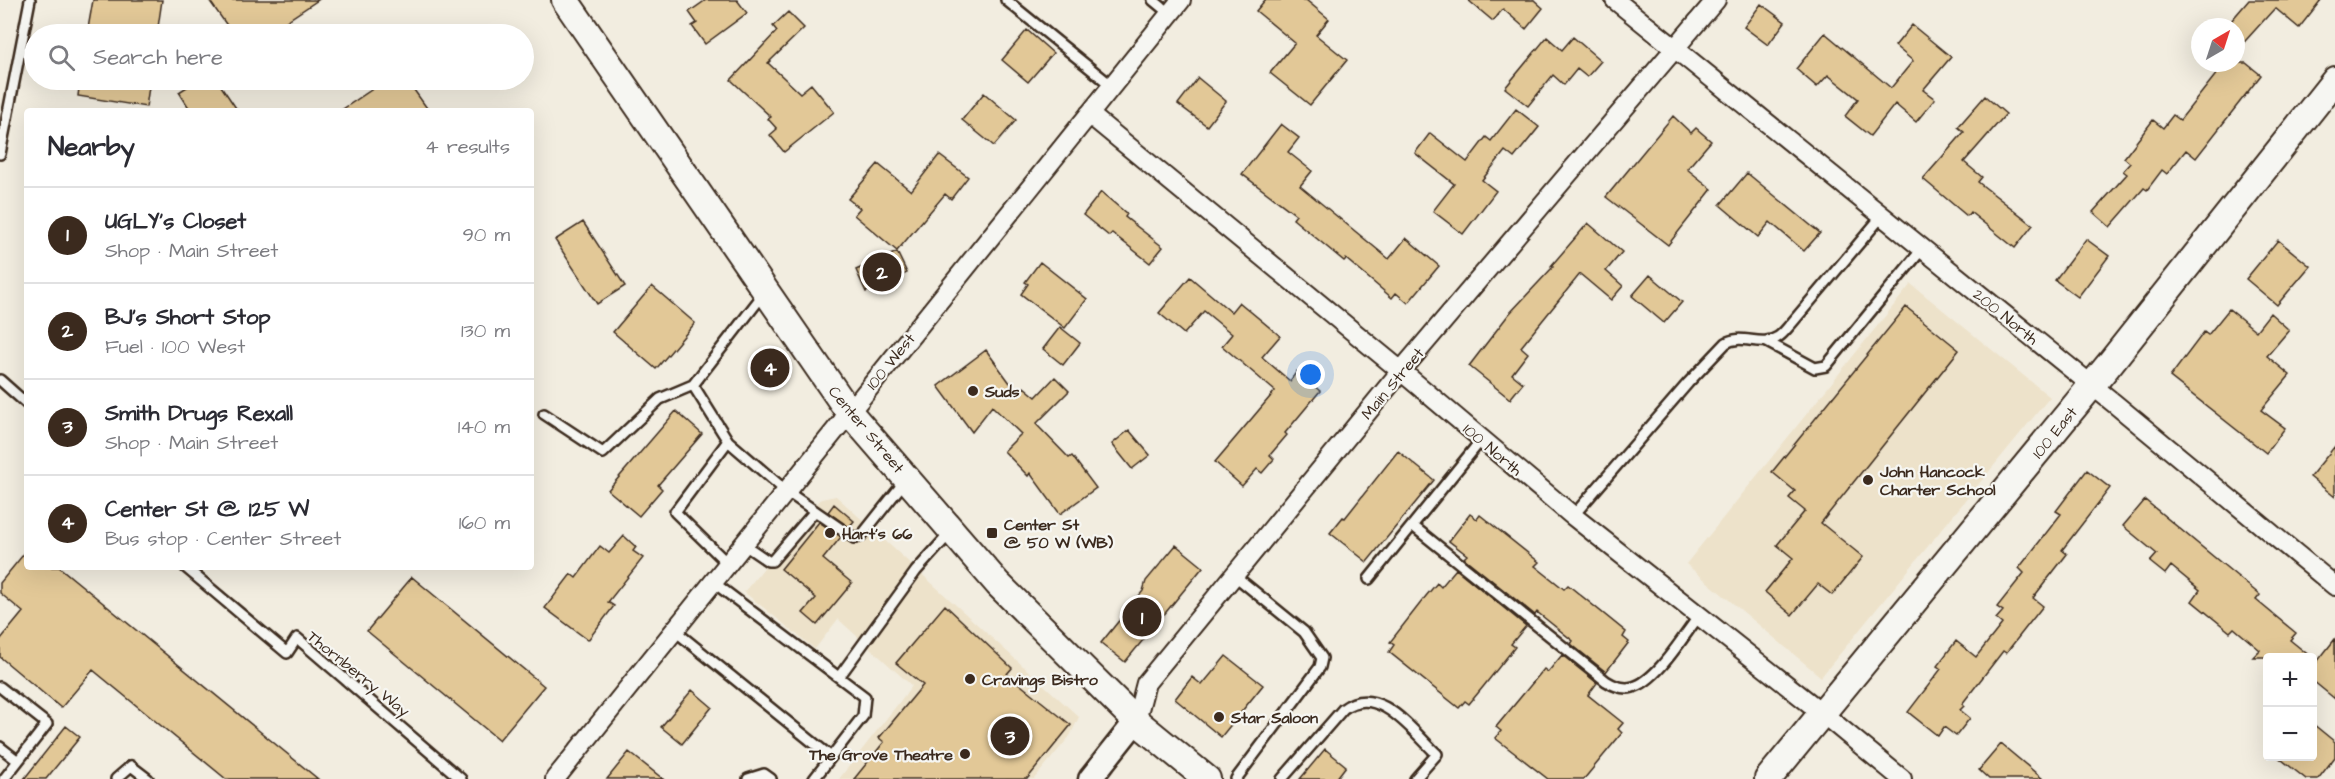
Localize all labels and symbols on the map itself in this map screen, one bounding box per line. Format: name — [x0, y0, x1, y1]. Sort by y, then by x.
north arrow — [2191, 18, 2245, 72]
pin: 2 — [862, 250, 902, 294]
street label: 200 North — [1968, 284, 2043, 350]
street label: 100 West — [861, 328, 921, 395]
street label: Main Street — [1356, 343, 1430, 424]
pin: 4 — [750, 346, 790, 391]
your location — [1296, 360, 1325, 389]
street label: Center Street — [823, 381, 910, 478]
place label: Suds — [984, 381, 1020, 403]
marker: Suds — [966, 384, 980, 398]
street label: 100 East — [2027, 402, 2083, 463]
street label: 100 North — [1458, 419, 1527, 481]
place label: John Hancock Charter School — [1879, 461, 1996, 501]
marker: John Hancock Charter School — [1861, 473, 1875, 487]
place label: Center St @ 50 W (WB) — [1004, 514, 1114, 554]
place label: Hart's 66 — [842, 523, 912, 545]
marker: Hart's 66 — [823, 526, 837, 540]
marker: Center St @ 50 W (WB) — [985, 526, 999, 540]
pin: 1 — [1122, 594, 1162, 640]
street label: Thornberry Way — [302, 626, 414, 723]
place label: Cravings Bistro — [982, 669, 1099, 693]
marker: Cravings Bistro — [963, 672, 977, 686]
place label: Star Saloon — [1230, 707, 1318, 729]
marker: Star Saloon — [1212, 710, 1226, 724]
pin: 3 — [990, 714, 1030, 758]
place label: The Grove Theatre — [808, 744, 953, 766]
marker: The Grove Theatre — [958, 747, 972, 761]

